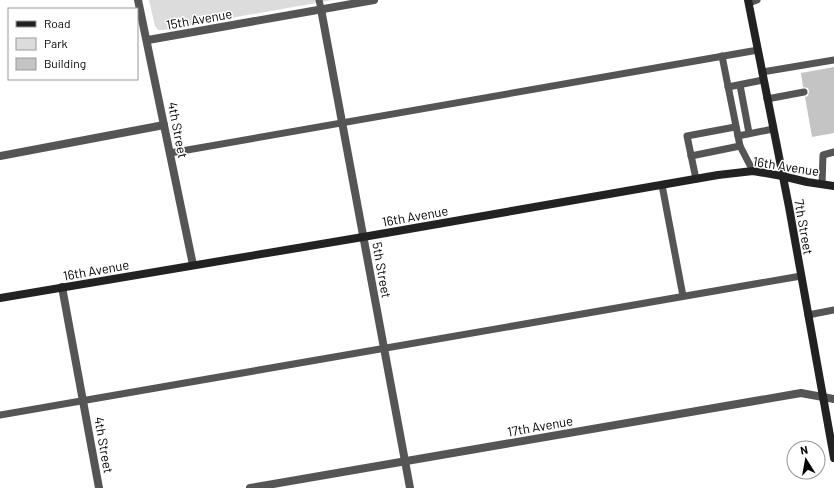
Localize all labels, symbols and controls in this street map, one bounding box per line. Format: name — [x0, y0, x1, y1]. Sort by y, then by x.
street label: 15th Avenue — [165, 5, 233, 33]
legend — [8, 8, 138, 80]
text: Road — [44, 16, 71, 30]
text: Park — [44, 36, 68, 50]
text: Building — [44, 56, 86, 70]
street label: 4th Street — [165, 100, 191, 160]
street label: 16th Avenue — [752, 153, 820, 179]
street label: 7th Street — [791, 198, 817, 256]
street label: 16th Avenue — [381, 202, 449, 230]
street label: 5th Street — [369, 241, 395, 299]
street label: 16th Avenue — [62, 256, 130, 284]
street label: 17th Avenue — [506, 412, 574, 440]
street label: 4th Street — [91, 416, 117, 474]
north arrow — [786, 440, 826, 480]
text: N — [799, 443, 809, 457]

